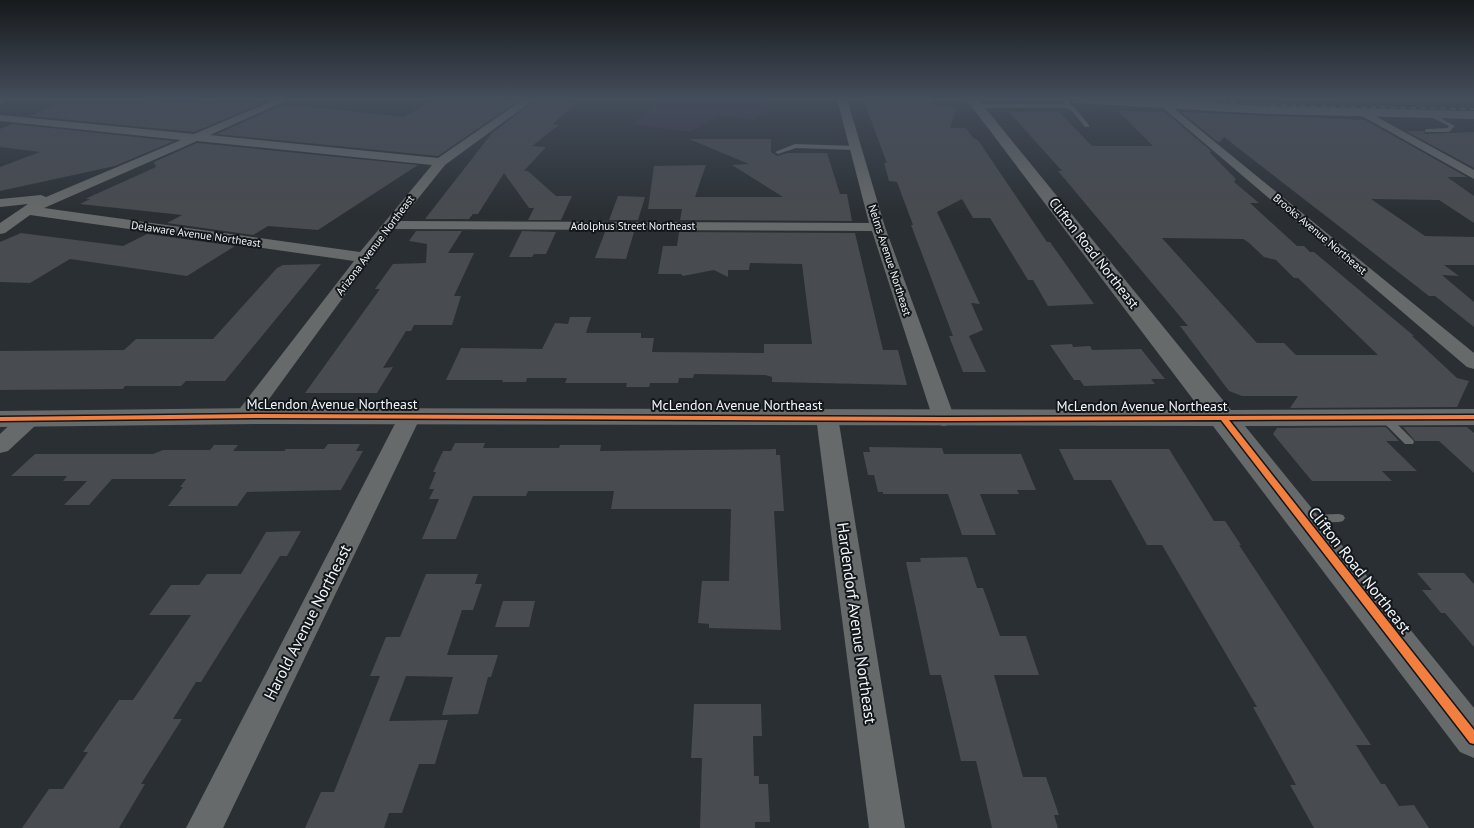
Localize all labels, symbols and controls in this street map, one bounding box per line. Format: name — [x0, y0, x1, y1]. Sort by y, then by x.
street label: Brooks Avenue Northeast — [1270, 191, 1370, 278]
street label: Arizona Avenue Northeast — [333, 192, 417, 298]
street label: Clifton Road Northeast — [1045, 194, 1143, 312]
street label: Nelms Avenue Northeast — [865, 203, 915, 318]
street label: Delaware Avenue Northeast — [130, 218, 262, 250]
street label: Adolphus Street Northeast — [571, 219, 696, 233]
street label: McLendon Avenue Northeast — [246, 395, 418, 413]
street label: McLendon Avenue Northeast — [651, 396, 823, 414]
street label: McLendon Avenue Northeast — [1056, 397, 1228, 415]
street label: Clifton Road Northeast — [1304, 503, 1416, 638]
street label: Hardendorf Avenue Northeast — [833, 521, 881, 725]
street label: Harold Avenue Northeast — [259, 540, 355, 703]

